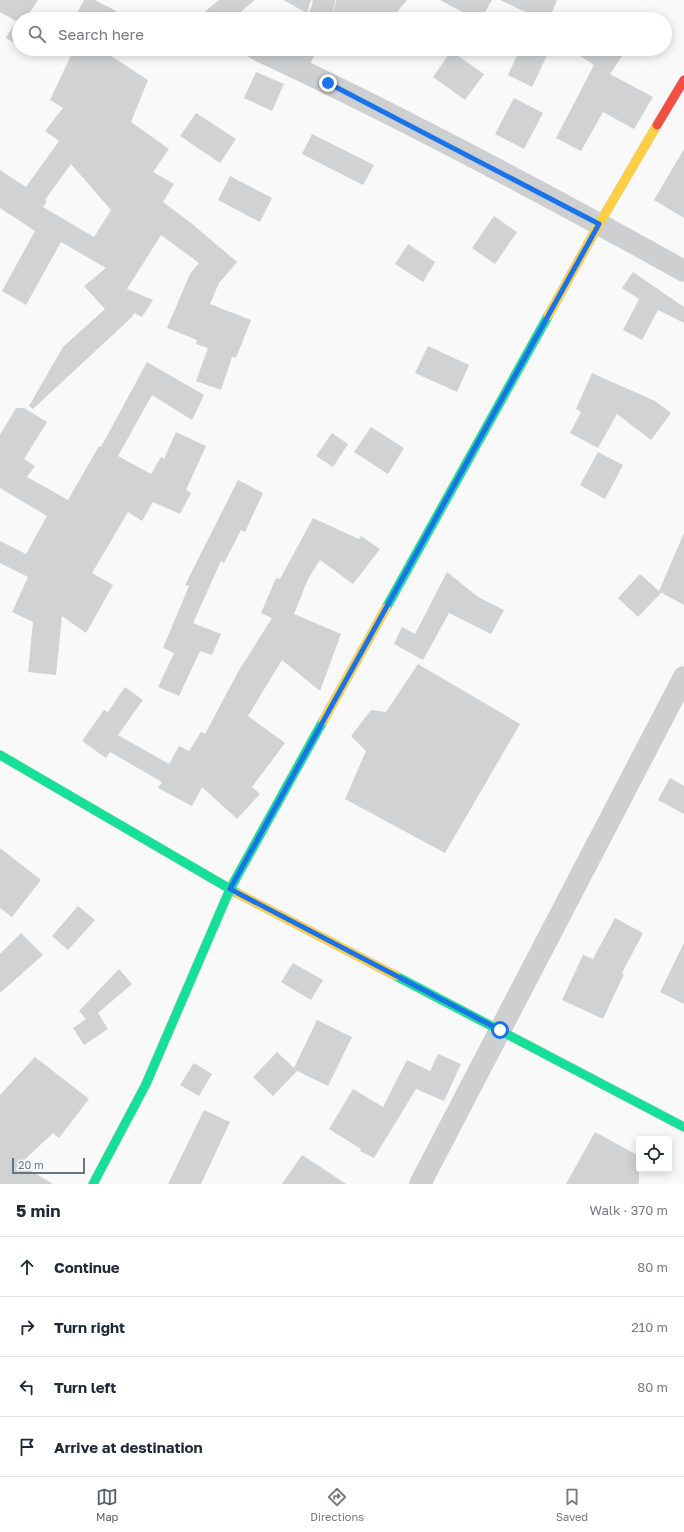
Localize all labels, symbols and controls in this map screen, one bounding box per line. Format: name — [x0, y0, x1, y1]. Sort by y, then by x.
search box — [12, 12, 672, 56]
icon: search — [26, 23, 48, 45]
text: Search here — [58, 25, 144, 43]
route end — [319, 74, 337, 92]
route start — [491, 1021, 509, 1039]
map controls — [636, 1136, 672, 1172]
button: locate — [636, 1136, 672, 1172]
scale bar — [12, 1156, 85, 1175]
text: 20 m — [18, 1158, 44, 1171]
text: 5 min — [16, 1200, 60, 1221]
text: Walk · 370 m — [589, 1202, 668, 1218]
icon: ahead — [16, 1256, 38, 1278]
text: Continue — [54, 1258, 120, 1276]
text: 80 m — [637, 1259, 668, 1275]
icon: right — [16, 1316, 38, 1338]
text: Turn right — [54, 1318, 125, 1336]
text: 210 m — [631, 1319, 668, 1335]
icon: left — [16, 1376, 38, 1398]
text: Turn left — [54, 1378, 116, 1396]
text: 80 m — [637, 1379, 668, 1395]
icon: arrive — [16, 1436, 38, 1458]
text: Arrive at destination — [54, 1438, 203, 1456]
tab: Map — [96, 1486, 118, 1523]
tab: Directions — [310, 1486, 364, 1523]
tab: Saved — [556, 1486, 588, 1523]

